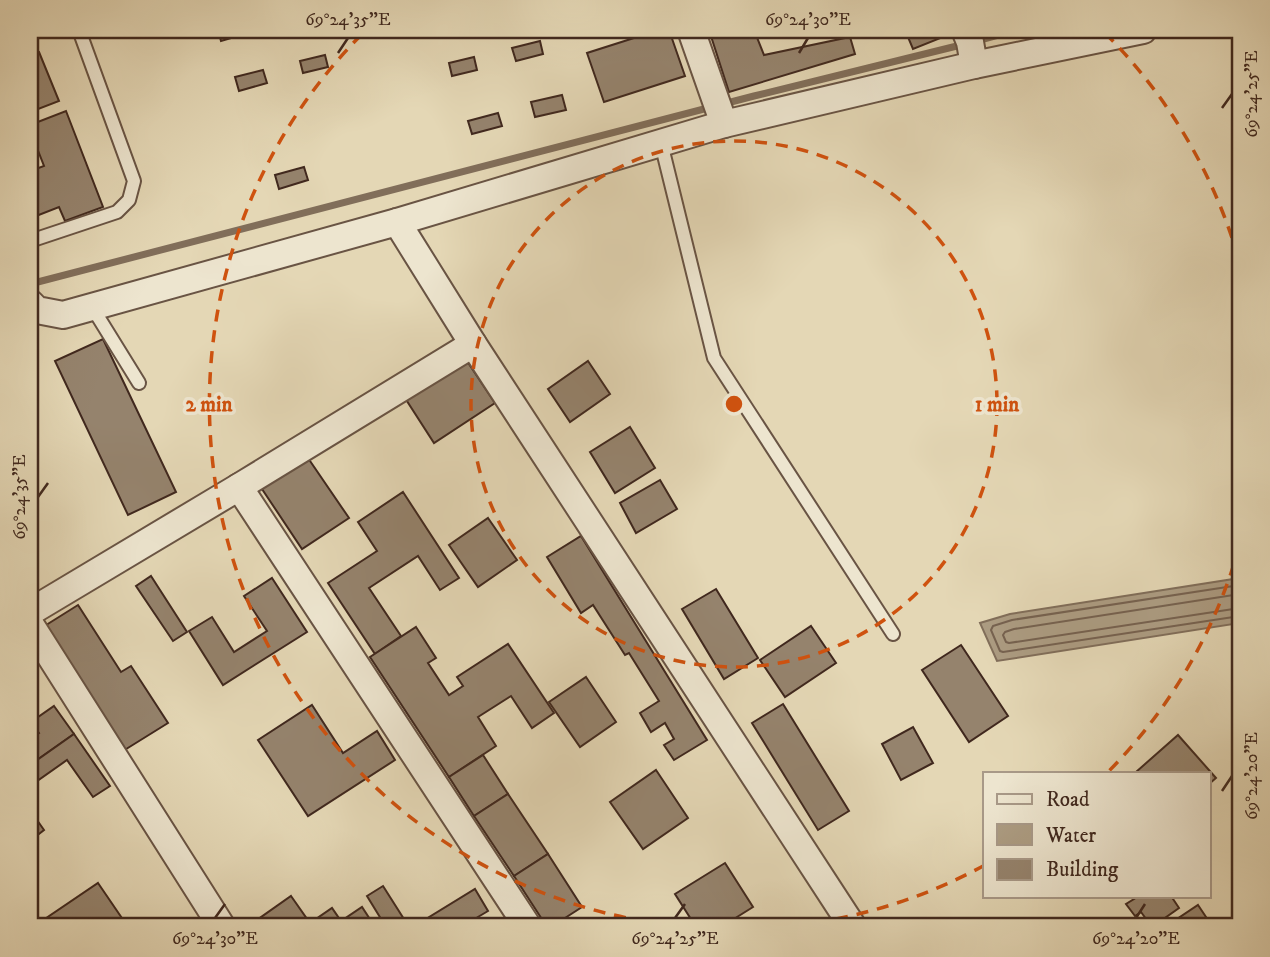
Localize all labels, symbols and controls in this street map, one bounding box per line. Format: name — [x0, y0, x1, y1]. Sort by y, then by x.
text: 69°24'35"E — [305, 9, 391, 31]
text: 69°24'30"E — [765, 9, 851, 31]
text: 69°24'25"E — [1241, 50, 1263, 138]
text: 2 min — [186, 392, 234, 418]
centre of rings — [722, 392, 746, 416]
text: 1 min — [975, 392, 1020, 418]
text: 69°24'35"E — [9, 454, 31, 540]
text: 69°24'20"E — [1241, 732, 1263, 820]
legend — [983, 772, 1210, 898]
text: Road — [1046, 787, 1090, 813]
text: Water — [1045, 823, 1096, 849]
text: Building — [1046, 857, 1119, 883]
text: 69°24'30"E — [172, 928, 258, 950]
text: 69°24'25"E — [631, 928, 719, 950]
text: 69°24'20"E — [1092, 928, 1180, 950]

